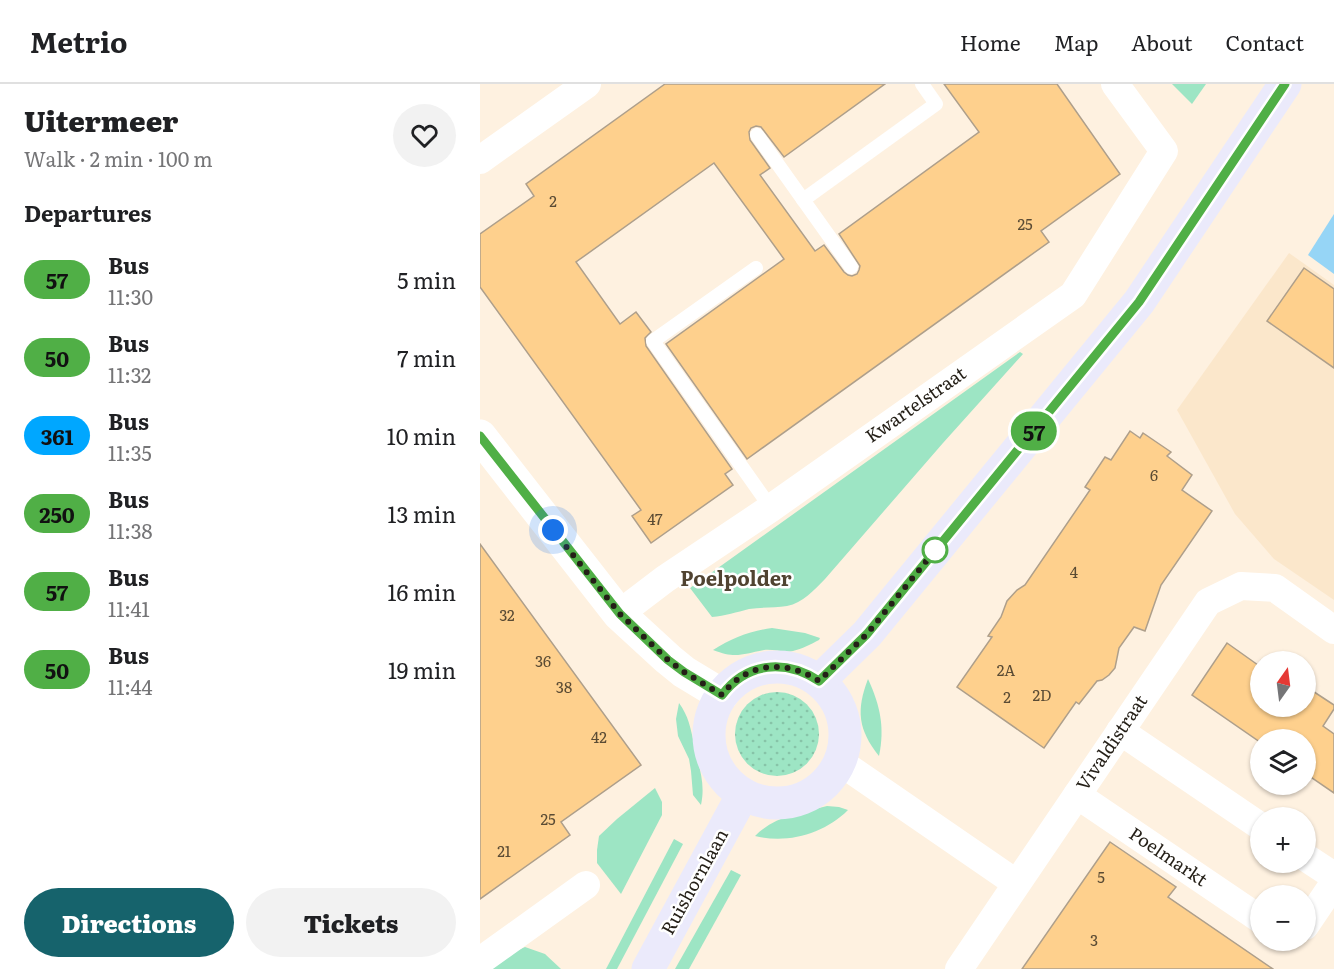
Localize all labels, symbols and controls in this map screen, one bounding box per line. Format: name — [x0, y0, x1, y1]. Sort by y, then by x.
text: Metrio — [30, 20, 127, 62]
text: Home — [960, 26, 1021, 57]
text: Map — [1054, 26, 1098, 57]
text: About — [1131, 26, 1193, 57]
text: Contact — [1226, 26, 1304, 57]
text: Uitermeer — [24, 99, 178, 141]
button: heart — [393, 104, 456, 167]
text: Walk · 2 min · 100 m — [24, 143, 213, 173]
house number: 2 — [549, 189, 557, 212]
text: Departures — [24, 196, 151, 229]
house number: 25 — [1017, 212, 1033, 235]
text: Bus — [108, 248, 149, 281]
text: 5 min — [397, 263, 456, 296]
text: 57 — [46, 264, 68, 295]
text: 11:30 — [108, 281, 153, 311]
text: Bus — [108, 326, 149, 359]
text: 7 min — [397, 341, 456, 374]
text: 50 — [45, 342, 69, 373]
text: 11:32 — [108, 359, 151, 389]
street label: Kwartelstraat — [859, 359, 972, 449]
text: Bus — [108, 404, 149, 437]
line badge: 57 — [1007, 412, 1061, 450]
text: 57 — [1023, 416, 1045, 447]
text: 10 min — [387, 419, 456, 452]
text: 361 — [41, 420, 73, 451]
text: 11:35 — [108, 437, 152, 467]
house number: 6 — [1150, 463, 1158, 486]
text: Bus — [108, 482, 149, 515]
text: 13 min — [387, 497, 456, 530]
text: 250 — [39, 498, 75, 529]
house number: 47 — [647, 507, 663, 530]
text: 11:38 — [108, 515, 153, 545]
your location — [538, 515, 568, 545]
unlabelled marker — [922, 537, 948, 563]
text: Bus — [108, 560, 149, 593]
house number: 4 — [1070, 560, 1078, 583]
district label: Poelpolder — [680, 562, 792, 592]
text: 16 min — [388, 575, 456, 608]
text: 57 — [46, 576, 68, 607]
text: 11:41 — [108, 593, 150, 623]
house number: 32 — [499, 603, 515, 626]
text: Bus — [108, 638, 149, 671]
house number: 36 — [535, 649, 551, 672]
north arrow — [1250, 651, 1316, 717]
map controls — [1250, 651, 1316, 951]
text: 19 min — [388, 653, 456, 686]
text: 50 — [45, 654, 69, 685]
house number: 2A — [997, 658, 1015, 681]
text: 11:44 — [108, 671, 153, 701]
house number: 38 — [556, 675, 572, 698]
house number: 2D — [1032, 683, 1052, 706]
house number: 2 — [1003, 685, 1011, 708]
street label: Vivaldistraat — [1069, 688, 1153, 796]
house number: 42 — [591, 725, 607, 748]
button: layers — [1250, 729, 1316, 795]
house number: 25 — [540, 807, 556, 830]
button: + — [1250, 807, 1316, 873]
street label: Poelmarkt — [1124, 819, 1214, 892]
street label: Ruishornlaan — [653, 823, 734, 939]
house number: 21 — [497, 839, 511, 862]
house number: 5 — [1097, 865, 1105, 888]
button: − — [1250, 885, 1316, 951]
button: Directions — [24, 888, 234, 957]
button: Tickets — [246, 888, 456, 957]
house number: 3 — [1090, 928, 1098, 951]

